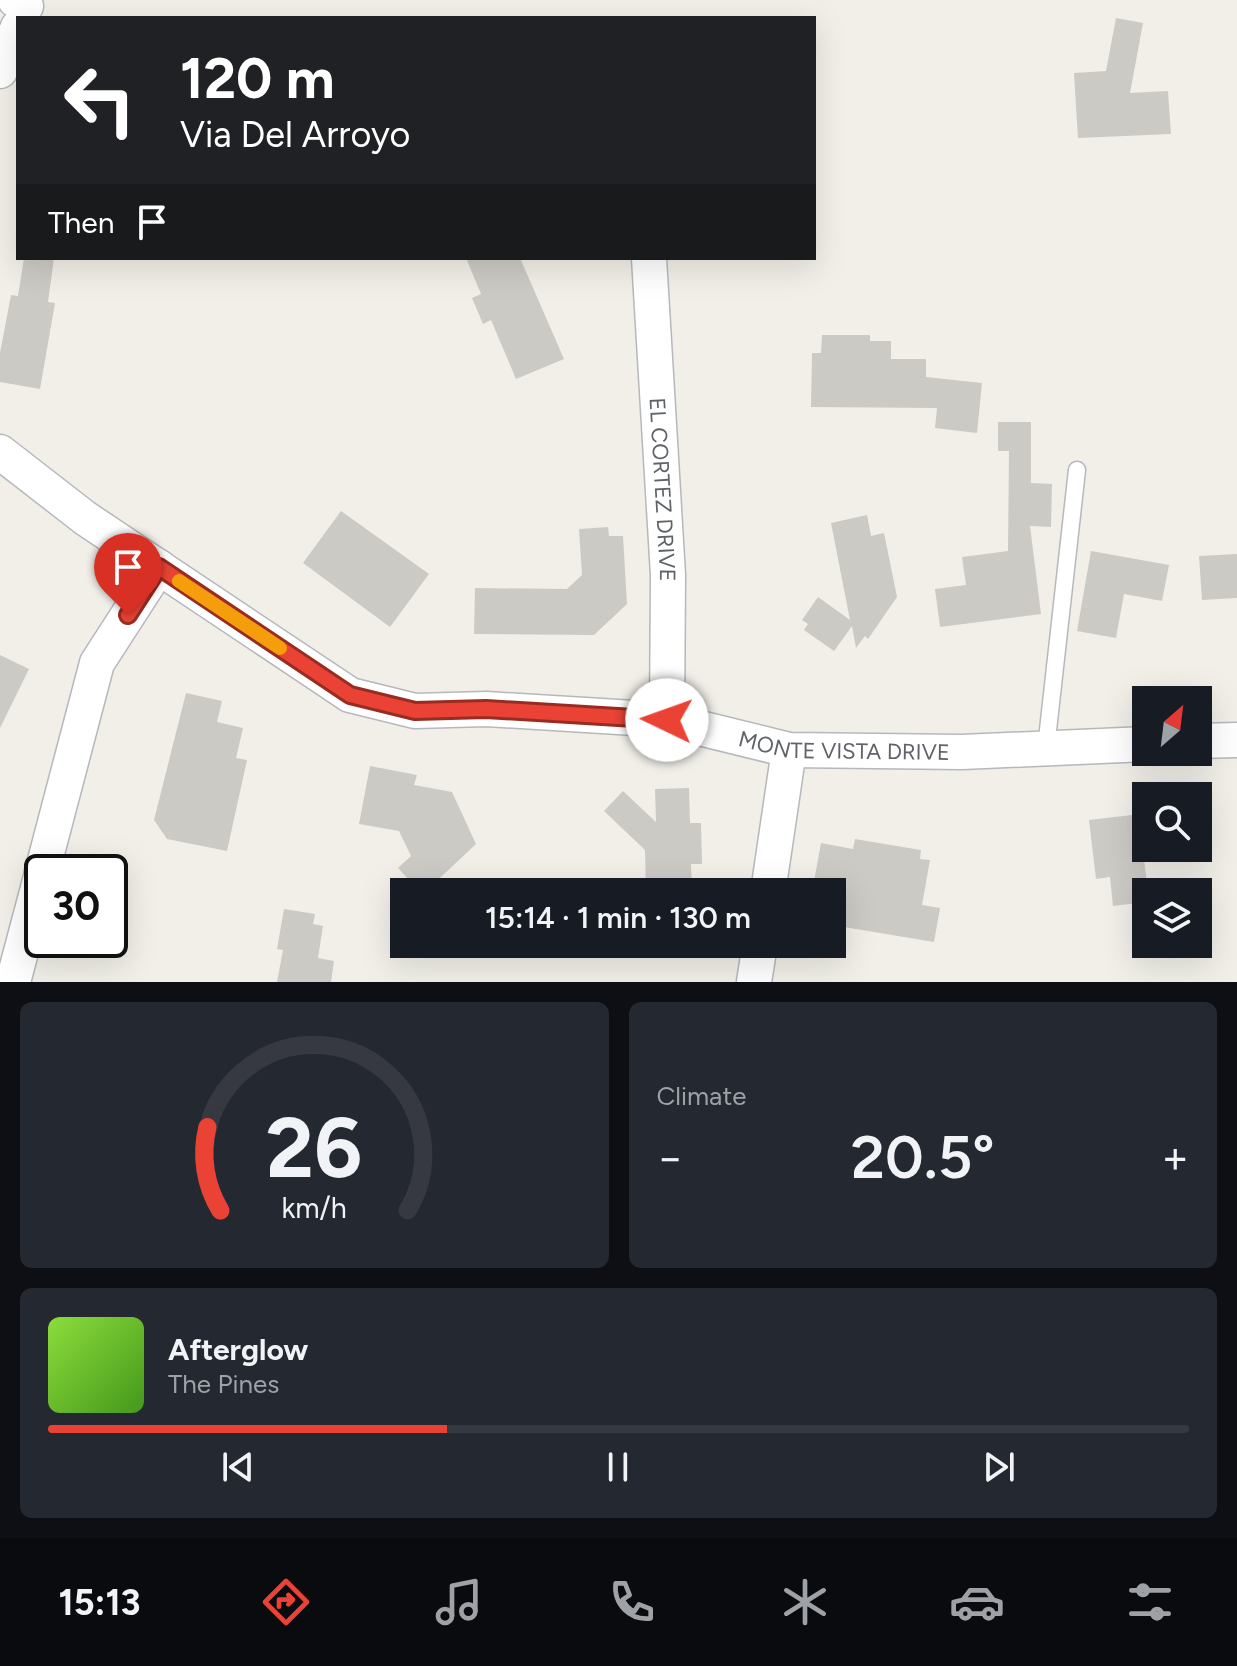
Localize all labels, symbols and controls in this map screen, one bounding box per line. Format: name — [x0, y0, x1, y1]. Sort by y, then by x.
text: 120 m — [180, 45, 335, 112]
icon: left — [48, 48, 152, 152]
text: Via Del Arroyo — [180, 113, 410, 156]
icon: arrive — [130, 200, 174, 244]
text: Then — [48, 204, 114, 241]
street label: EL CORTEZ DRIVE — [644, 397, 682, 582]
pin — [94, 533, 162, 615]
icon: arrive — [106, 545, 150, 589]
position arrow — [625, 678, 709, 762]
north arrow — [1132, 686, 1212, 766]
map controls — [1132, 686, 1212, 958]
street label: MONTE VISTA DRIVE — [736, 725, 950, 765]
button: search — [1132, 782, 1212, 862]
speed limit sign: 30 — [24, 854, 128, 958]
button: layers — [1132, 878, 1212, 958]
text: 15:14 · 1 min · 130 m — [485, 899, 751, 936]
text: Climate — [657, 1080, 746, 1112]
text: 26 — [266, 1098, 362, 1198]
text: 20.5° — [851, 1121, 995, 1193]
text: − — [657, 1131, 684, 1184]
text: + — [1162, 1131, 1189, 1184]
text: km/h — [282, 1191, 347, 1225]
text: Afterglow — [168, 1331, 308, 1368]
text: The Pines — [168, 1368, 279, 1400]
icon: previous — [216, 1445, 260, 1489]
icon: pause — [596, 1445, 640, 1489]
icon: next — [977, 1445, 1021, 1489]
icon: directions — [258, 1574, 314, 1630]
icon: music — [431, 1574, 487, 1630]
icon: phone — [604, 1574, 660, 1630]
icon: climate — [777, 1574, 833, 1630]
icon: car — [949, 1574, 1005, 1630]
icon: filters — [1122, 1574, 1178, 1630]
text: 15:13 — [58, 1581, 141, 1624]

